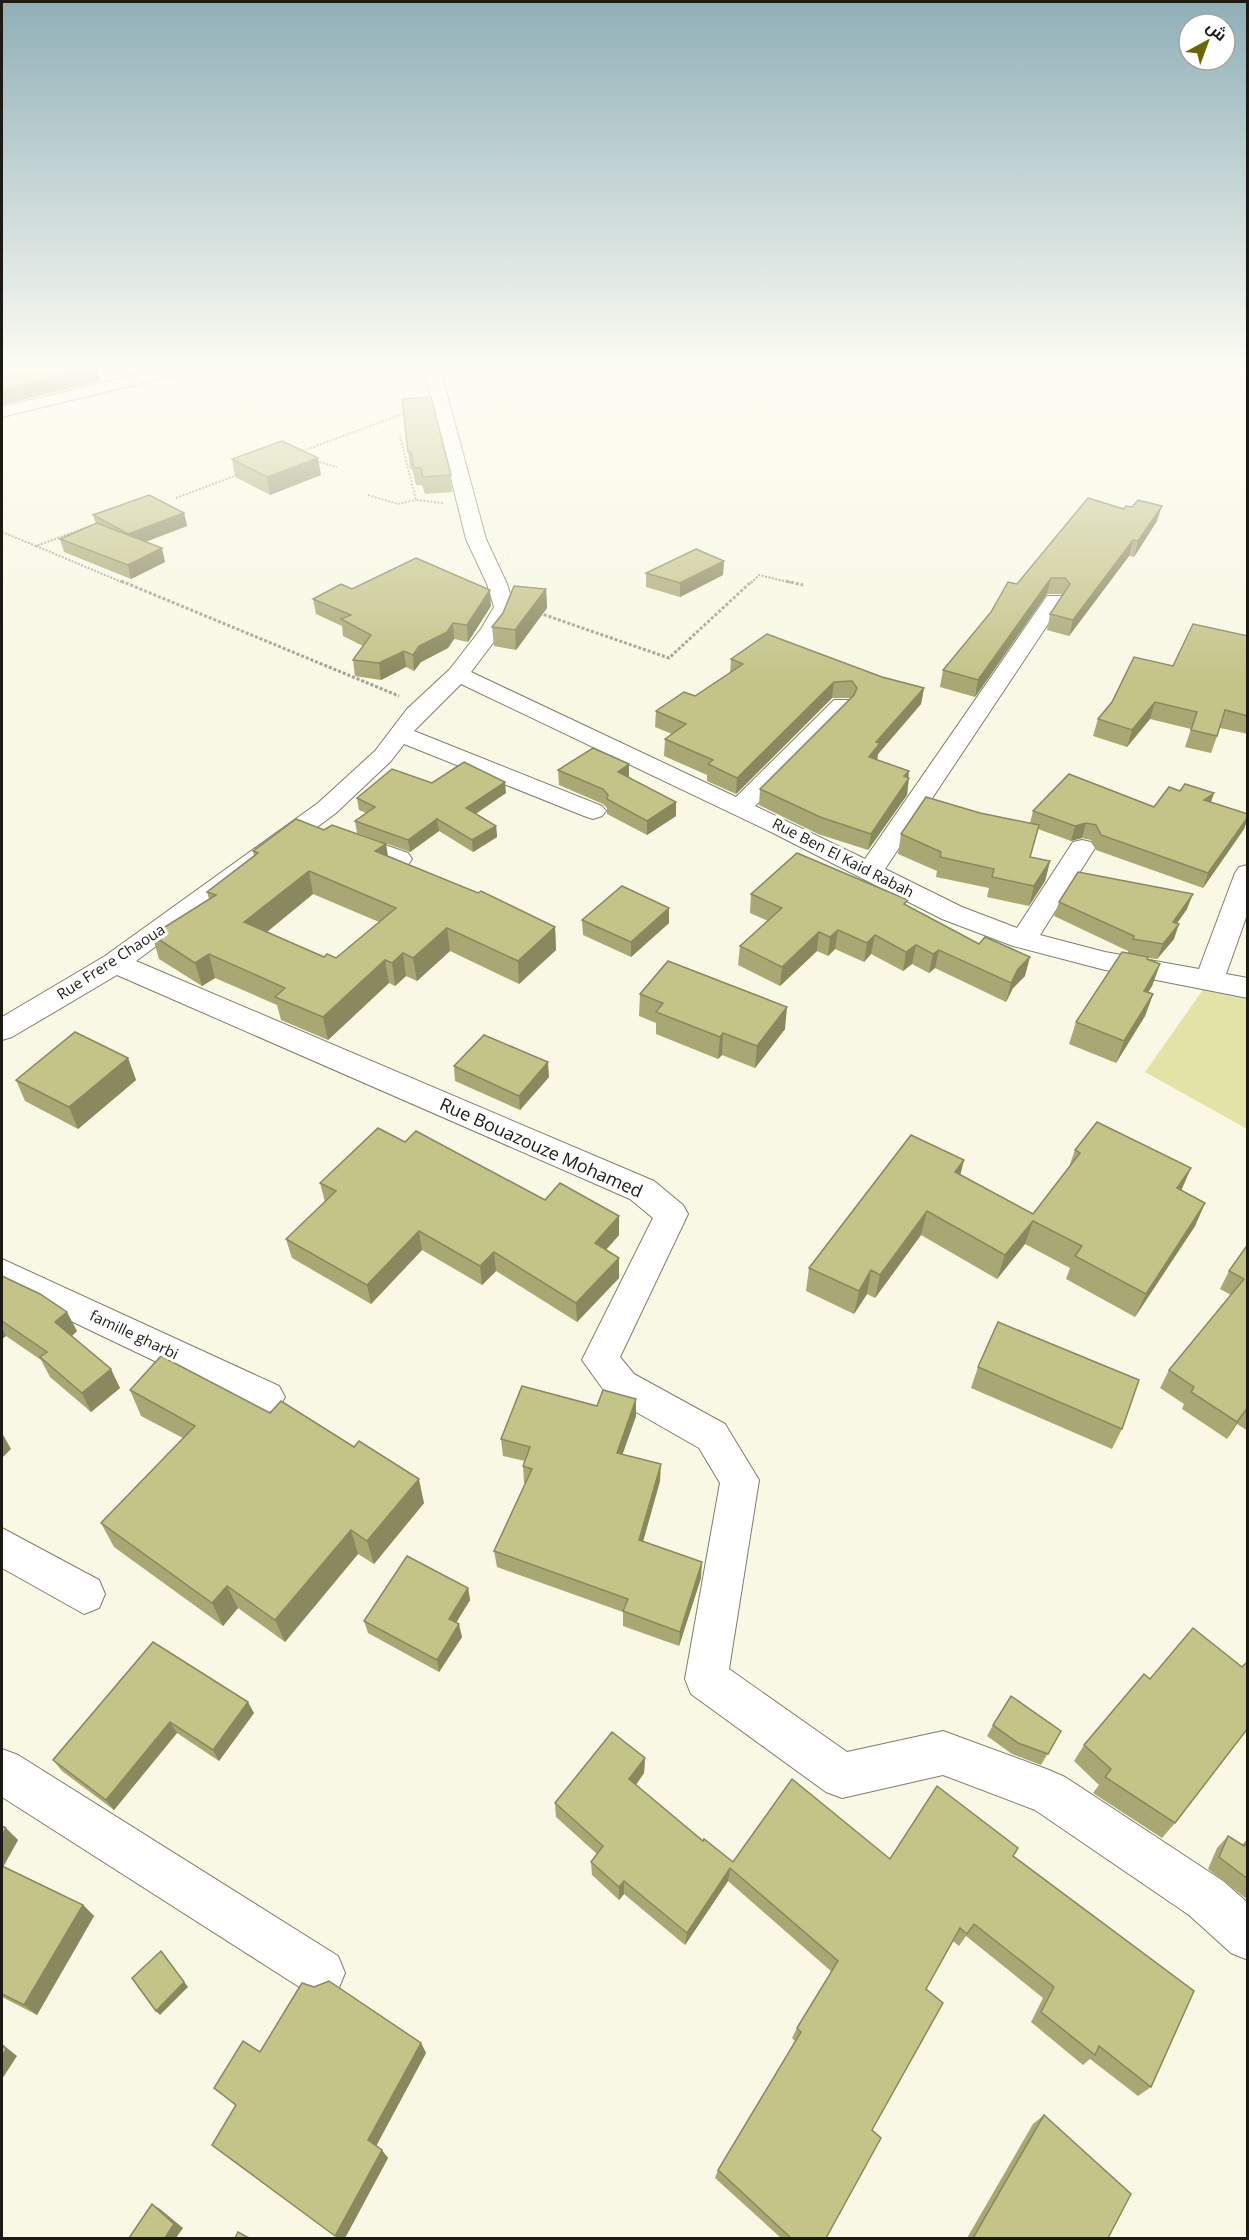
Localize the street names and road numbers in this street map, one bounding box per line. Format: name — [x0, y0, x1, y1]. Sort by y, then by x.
street label: Rue Ben El Kaid Rabah — [769, 813, 918, 902]
street label: Rue Frere Chaoua — [53, 919, 168, 1004]
street label: Rue Bouazouze Mohamed — [436, 1091, 647, 1203]
street label: famille gharbi — [87, 1305, 182, 1363]

